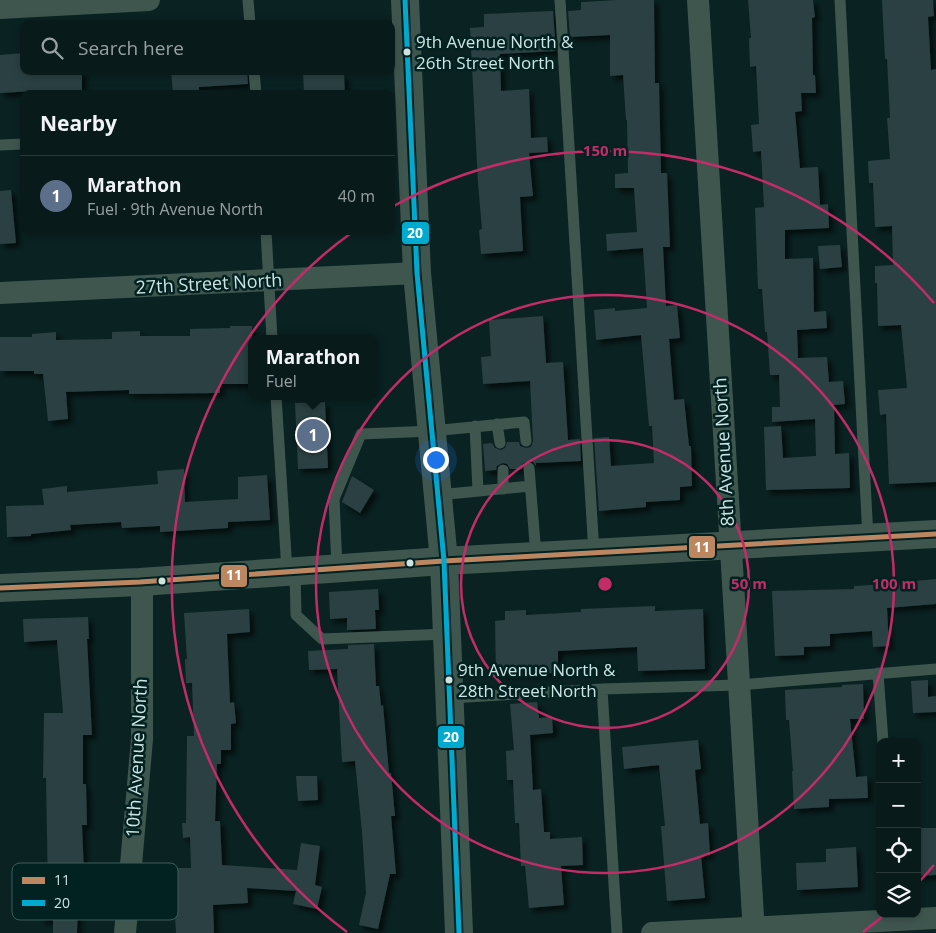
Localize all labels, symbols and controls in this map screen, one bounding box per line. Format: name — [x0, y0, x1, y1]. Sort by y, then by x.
search box — [20, 20, 395, 75]
place label: 9th Avenue North & 26th Street North — [416, 30, 574, 74]
icon: search — [38, 34, 66, 62]
text: Search here — [78, 35, 184, 61]
marker: 9th Avenue North & 26th Street North — [402, 47, 412, 57]
text: Nearby — [40, 109, 117, 137]
text: 150 m — [583, 140, 627, 160]
text: Marathon — [87, 172, 181, 198]
text: 1 — [51, 185, 61, 207]
text: 40 m — [338, 185, 375, 207]
text: Fuel · 9th Avenue North — [87, 198, 263, 220]
line badge: 20 — [401, 221, 430, 245]
text: 20 — [407, 223, 423, 242]
street label: 27th Street North — [135, 267, 283, 299]
popup — [248, 335, 378, 400]
text: Marathon — [266, 344, 360, 370]
text: Fuel — [266, 370, 297, 392]
street label: 8th Avenue North — [707, 377, 739, 527]
pin: 1 — [297, 416, 329, 454]
your location — [423, 447, 449, 473]
line badge: 11 — [688, 535, 716, 559]
text: 11 — [694, 537, 710, 556]
unlabelled marker — [405, 558, 415, 568]
line badge: 11 — [220, 564, 248, 588]
text: 11 — [226, 565, 242, 584]
text: 50 m — [731, 573, 767, 593]
text: 100 m — [872, 573, 916, 593]
centre of rings — [596, 575, 614, 593]
unlabelled marker — [157, 576, 167, 586]
place label: 9th Avenue North & 28th Street North — [458, 658, 616, 702]
marker: 9th Avenue North & 28th Street North — [444, 675, 454, 685]
street label: 10th Avenue North — [120, 678, 152, 838]
line badge: 20 — [437, 725, 465, 749]
text: 20 — [443, 727, 459, 746]
map controls — [876, 738, 921, 918]
button: + — [876, 738, 921, 783]
button: − — [876, 783, 921, 828]
button: locate — [876, 828, 921, 873]
legend — [12, 863, 178, 920]
text: 11 — [54, 870, 70, 889]
button: layers — [876, 873, 921, 918]
text: 20 — [54, 893, 70, 912]

